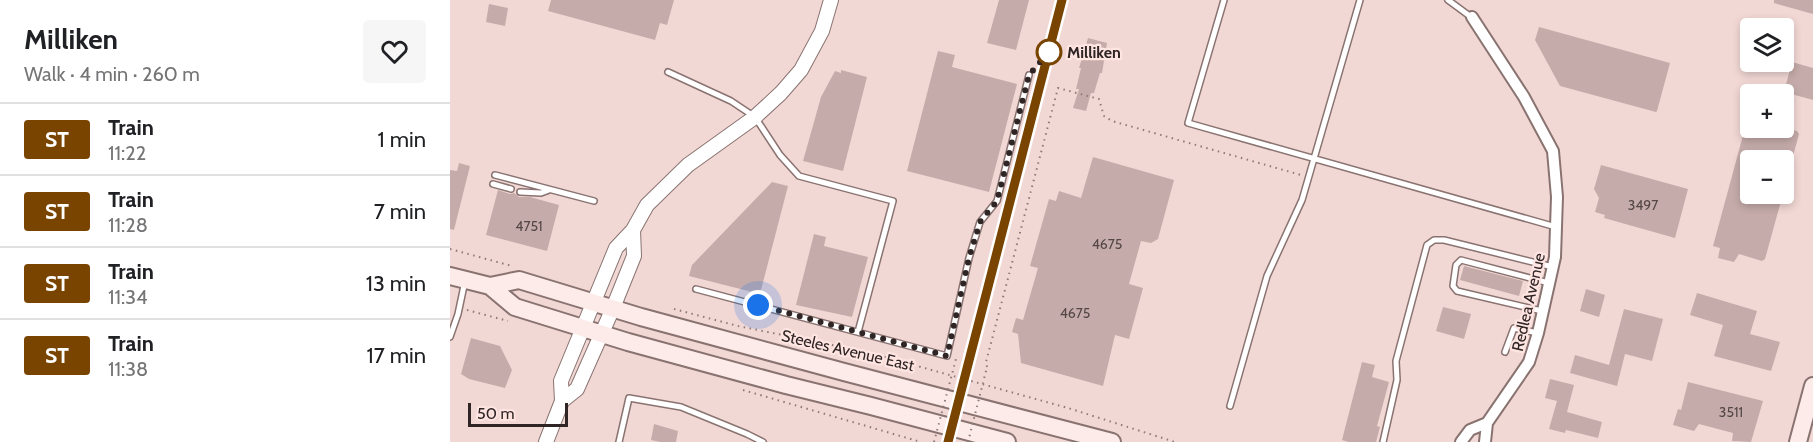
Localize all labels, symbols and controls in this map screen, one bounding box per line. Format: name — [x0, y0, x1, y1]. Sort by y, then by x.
map controls — [1740, 18, 1794, 204]
button: layers — [1740, 18, 1794, 72]
button: heart — [363, 20, 426, 83]
text: Milliken — [24, 22, 118, 56]
marker: Milliken — [1036, 39, 1062, 65]
place label: Milliken — [1067, 43, 1121, 62]
text: Walk · 4 min · 260 m — [24, 62, 200, 86]
button: + — [1740, 84, 1794, 138]
text: Train — [108, 114, 154, 141]
text: 1 min — [378, 126, 426, 153]
text: ST — [45, 127, 69, 152]
text: 11:22 — [108, 141, 146, 165]
button: − — [1740, 150, 1794, 204]
text: Train — [108, 186, 154, 213]
house number: 3497 — [1628, 196, 1658, 214]
text: 7 min — [374, 198, 426, 225]
text: ST — [45, 199, 69, 224]
text: 11:28 — [108, 213, 148, 237]
house number: 4751 — [515, 217, 543, 235]
house number: 4675 — [1092, 235, 1122, 253]
street label: Redlea Avenue — [1508, 251, 1549, 353]
text: Train — [108, 258, 154, 285]
text: 13 min — [366, 270, 426, 297]
text: ST — [45, 271, 69, 296]
text: 11:34 — [108, 285, 148, 309]
your location — [743, 290, 773, 320]
house number: 4675 — [1060, 304, 1090, 322]
street label: Steeles Avenue East — [780, 326, 917, 375]
text: Train — [108, 330, 154, 357]
text: 17 min — [367, 342, 426, 369]
text: ST — [45, 343, 69, 368]
text: 11:38 — [108, 357, 148, 381]
scale bar — [468, 400, 568, 428]
house number: 3511 — [1719, 403, 1743, 421]
text: 50 m — [477, 404, 514, 423]

